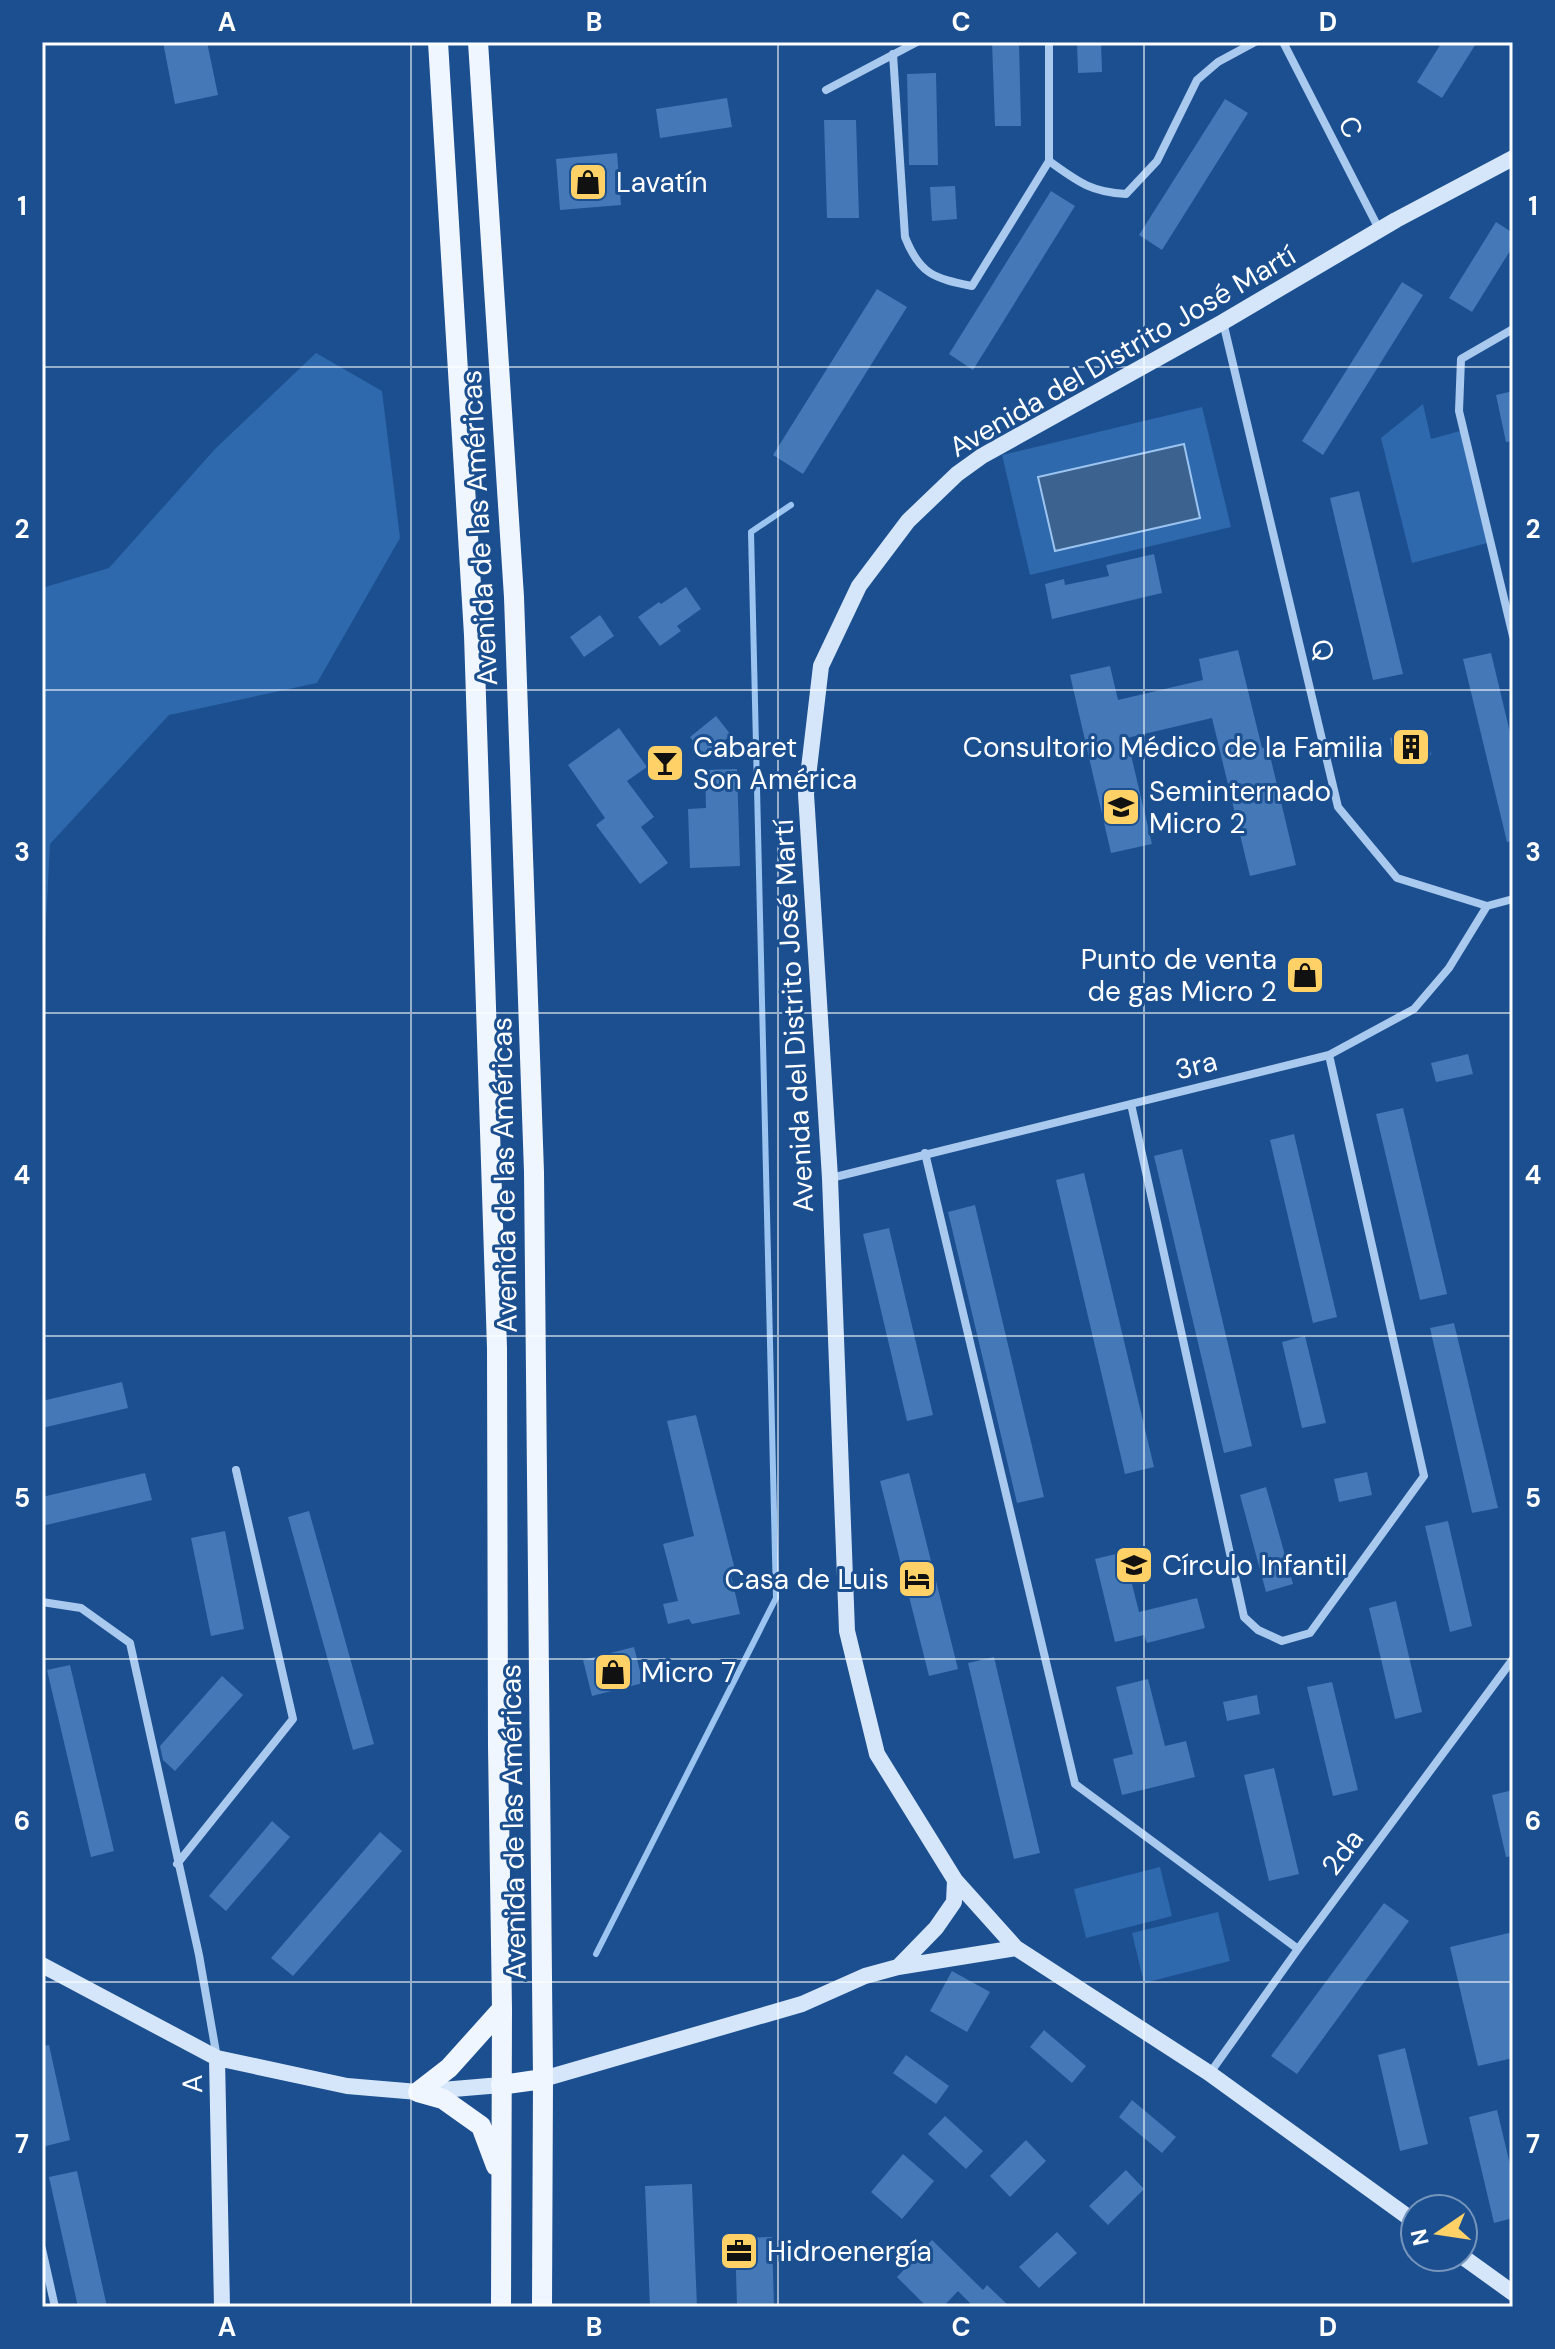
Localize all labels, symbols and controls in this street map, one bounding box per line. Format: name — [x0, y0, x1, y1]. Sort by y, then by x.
text: A — [218, 5, 236, 39]
text: B — [586, 5, 602, 39]
text: C — [951, 5, 971, 39]
text: D — [1319, 5, 1337, 39]
street label: C — [1330, 110, 1372, 145]
shop icon: Lavatín — [567, 161, 609, 203]
place label: Lavatín — [616, 164, 708, 201]
text: 1 — [17, 189, 27, 223]
text: 1 — [1528, 189, 1538, 223]
street label: Avenida del Distrito José Martí — [942, 237, 1303, 466]
street label: Avenida de las Américas — [453, 369, 506, 687]
text: 2 — [14, 512, 30, 546]
text: 2 — [1525, 512, 1541, 546]
street label: Q — [1302, 635, 1343, 665]
building icon: Consultorio Médico de la Familia — [1390, 726, 1432, 768]
place label: Cabaret Son América — [693, 729, 857, 798]
place label: Consultorio Médico de la Familia — [963, 729, 1383, 766]
bar icon: Cabaret Son América — [644, 742, 686, 784]
place label: Seminternado Micro 2 — [1149, 773, 1331, 842]
school or university icon: Seminternado Micro 2 — [1100, 786, 1142, 828]
street label: Avenida del Distrito José Martí — [765, 818, 822, 1214]
text: 3 — [14, 835, 30, 869]
text: 3 — [1525, 835, 1541, 869]
place label: Punto de venta de gas Micro 2 — [1081, 941, 1277, 1010]
shop icon: Punto de venta de gas Micro 2 — [1284, 954, 1326, 996]
street label: Avenida de las Américas — [483, 1017, 526, 1333]
street label: 3ra — [1171, 1042, 1221, 1089]
text: 4 — [14, 1158, 30, 1192]
text: 4 — [1525, 1158, 1541, 1192]
text: 5 — [14, 1481, 30, 1515]
text: 5 — [1525, 1481, 1541, 1515]
school or university icon: Círculo Infantil — [1113, 1544, 1155, 1586]
place label: Círculo Infantil — [1162, 1547, 1347, 1584]
hotel icon: Casa de Luis — [896, 1558, 938, 1600]
place label: Casa de Luis — [724, 1561, 889, 1598]
shop icon: Micro 7 — [592, 1651, 634, 1693]
place label: Micro 7 — [641, 1654, 736, 1691]
street label: Avenida de las Américas — [492, 1664, 535, 1980]
text: 6 — [14, 1804, 30, 1838]
text: 6 — [1525, 1804, 1541, 1838]
street label: 2da — [1313, 1822, 1372, 1883]
street label: A — [174, 2074, 211, 2094]
text: 7 — [15, 2127, 29, 2161]
text: 7 — [1526, 2127, 1540, 2161]
north arrow — [1399, 2193, 1479, 2273]
text: N — [1404, 2226, 1436, 2248]
office icon: Hidroenergía — [718, 2230, 760, 2272]
place label: Hidroenergía — [767, 2233, 932, 2270]
text: A — [218, 2310, 236, 2344]
text: B — [586, 2310, 602, 2344]
text: C — [951, 2310, 971, 2344]
text: D — [1319, 2310, 1337, 2344]

